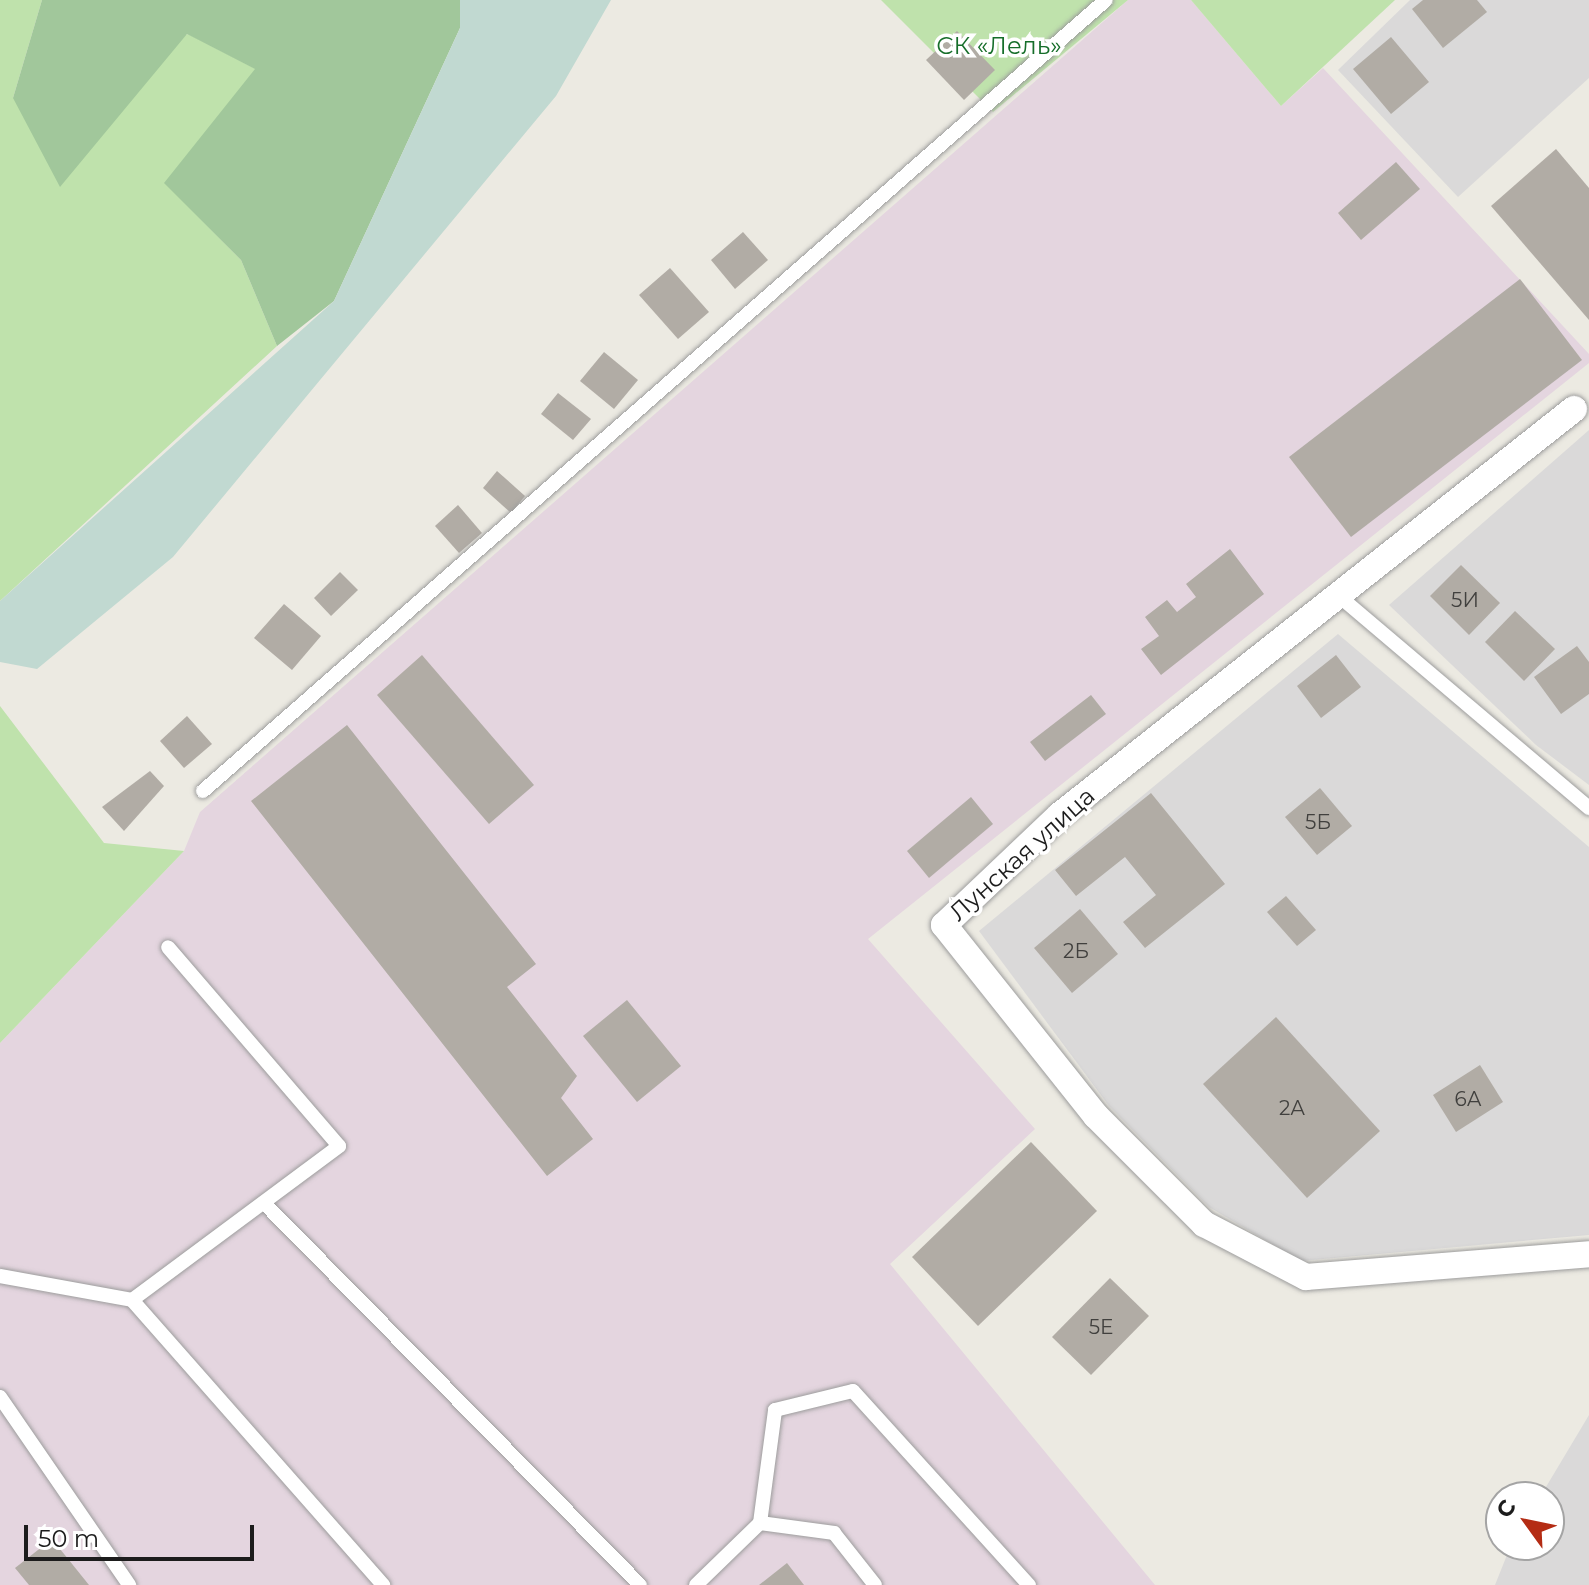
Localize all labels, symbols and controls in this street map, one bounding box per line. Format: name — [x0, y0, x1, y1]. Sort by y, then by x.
park label: СК «Лель» — [936, 32, 1062, 60]
house number: 5И — [1451, 588, 1479, 612]
street label: Лунская улица — [943, 781, 1101, 927]
house number: 5Б — [1305, 810, 1331, 834]
house number: 2Б — [1063, 939, 1089, 963]
house number: 6А — [1454, 1087, 1482, 1111]
house number: 2А — [1279, 1096, 1305, 1120]
house number: 5Е — [1089, 1315, 1113, 1339]
north arrow — [1485, 1481, 1565, 1561]
text: С — [1490, 1495, 1522, 1523]
scale bar — [28, 1509, 258, 1559]
text: 50 m — [38, 1524, 99, 1553]

